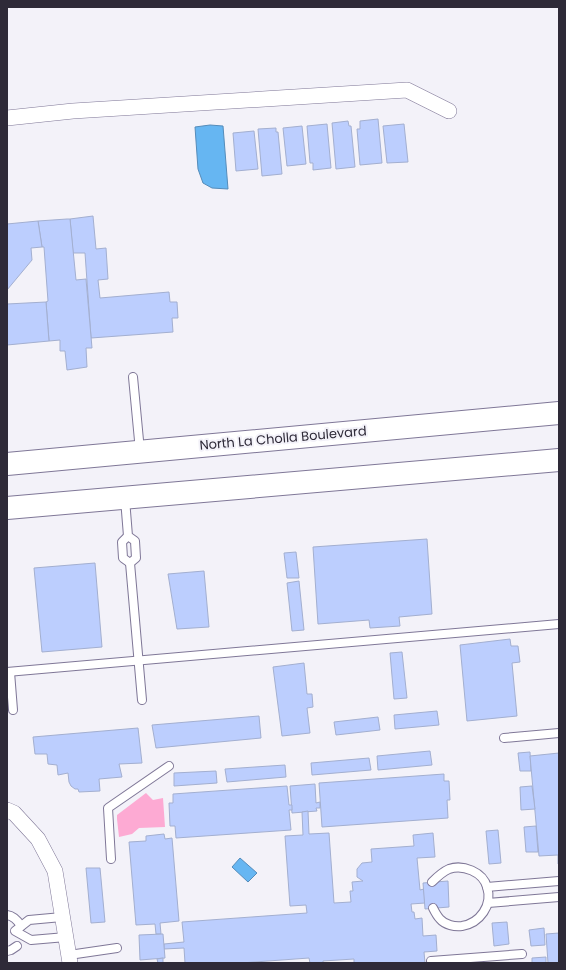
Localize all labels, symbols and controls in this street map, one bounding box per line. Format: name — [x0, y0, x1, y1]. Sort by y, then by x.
street label: North La Cholla Boulevard — [199, 421, 367, 455]

